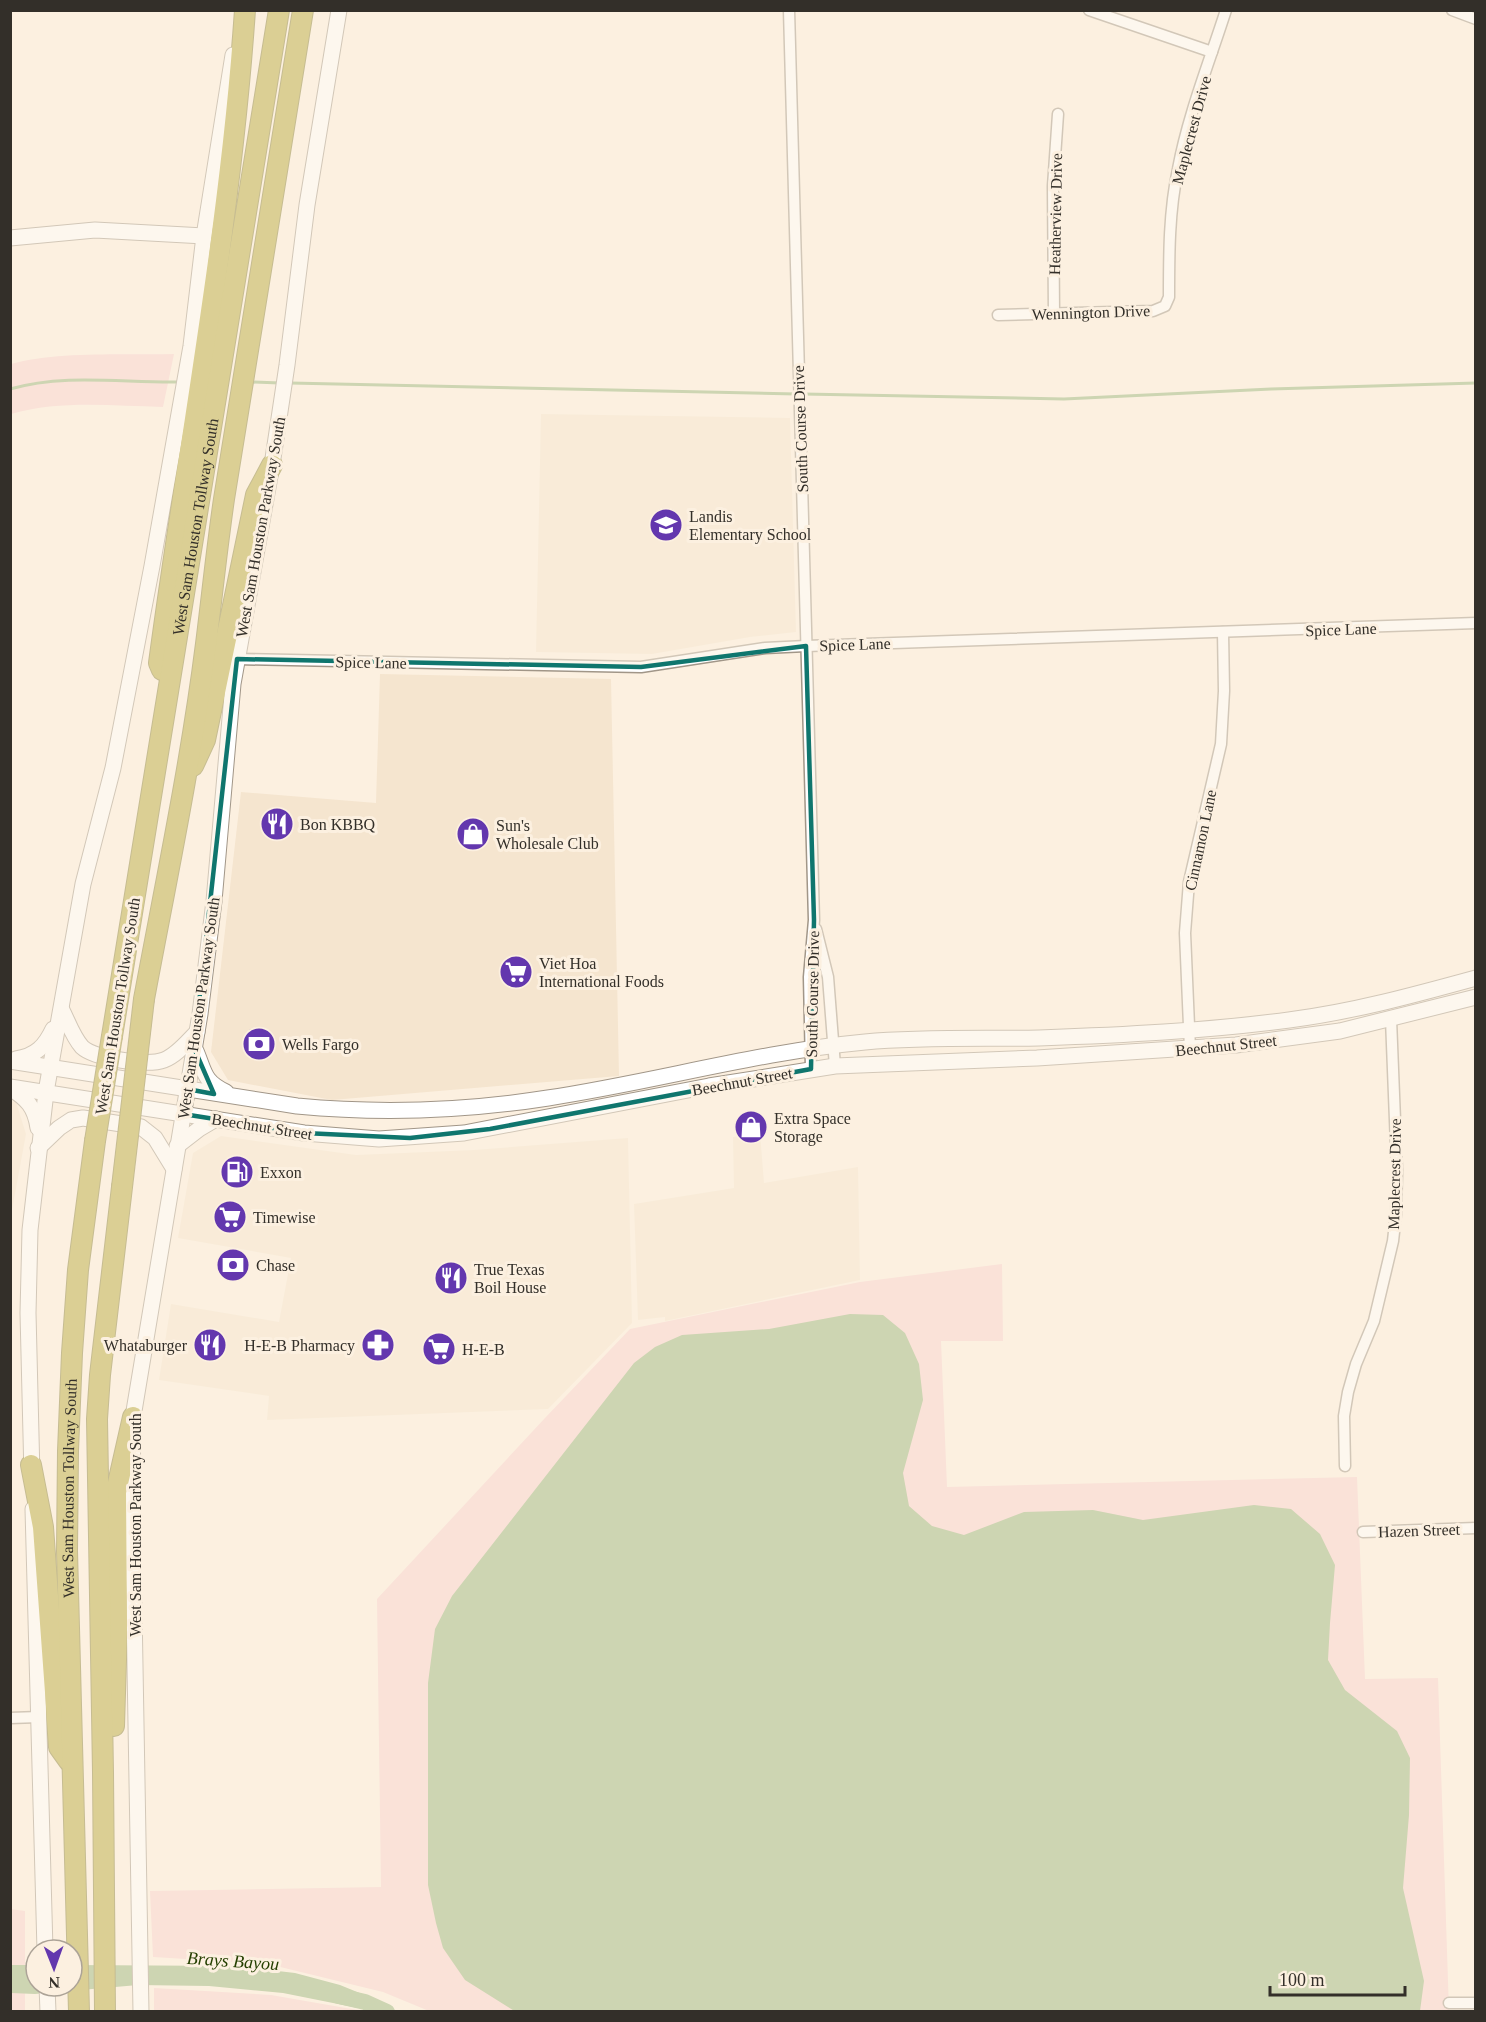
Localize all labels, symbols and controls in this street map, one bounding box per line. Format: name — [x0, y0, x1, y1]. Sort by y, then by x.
street label: Maplecrest Drive — [1169, 74, 1215, 186]
street label: Heatherview Drive — [1046, 153, 1065, 275]
street label: Wennington Drive — [1032, 302, 1150, 324]
street label: South Course Drive — [790, 365, 811, 493]
street label: West Sam Houston Parkway South — [233, 416, 289, 639]
street label: West Sam Houston Tollway South — [169, 417, 221, 637]
school or university icon: Landis Elementary School — [648, 507, 684, 543]
place label: Landis Elementary School — [689, 508, 812, 544]
street label: Spice Lane — [1305, 620, 1377, 640]
street label: Spice Lane — [819, 635, 891, 655]
street label: Spice Lane — [335, 653, 407, 673]
street label: Cinnamon Lane — [1182, 788, 1219, 892]
restaurant icon: Bon KBBQ — [259, 806, 295, 842]
place label: Bon KBBQ — [300, 816, 376, 833]
shop icon: Sun's Wholesale Club — [455, 816, 491, 852]
place label: Sun's Wholesale Club — [496, 817, 599, 852]
street label: West Sam Houston Tollway South — [92, 896, 144, 1116]
street label: West Sam Houston Parkway South — [175, 896, 223, 1120]
street label: South Course Drive — [803, 930, 822, 1058]
supermarket icon: Viet Hoa International Foods — [498, 954, 534, 990]
place label: Viet Hoa International Foods — [539, 955, 664, 990]
bank icon: Wells Fargo — [241, 1026, 277, 1062]
street label: Beechnut Street — [1175, 1032, 1278, 1059]
place label: Wells Fargo — [282, 1036, 359, 1054]
street label: Beechnut Street — [691, 1064, 794, 1099]
shop icon: Extra Space Storage — [733, 1109, 769, 1145]
street label: Beechnut Street — [210, 1110, 314, 1143]
place label: Extra Space Storage — [774, 1110, 851, 1146]
street label: Maplecrest Drive — [1385, 1118, 1405, 1230]
fuel station icon: Exxon — [219, 1154, 255, 1190]
place label: Exxon — [260, 1164, 302, 1181]
supermarket icon: Timewise — [212, 1199, 248, 1235]
place label: Timewise — [253, 1209, 316, 1226]
bank icon: Chase — [215, 1247, 251, 1283]
place label: Chase — [256, 1257, 295, 1274]
restaurant icon: True Texas Boil House — [433, 1260, 469, 1296]
place label: True Texas Boil House — [474, 1261, 546, 1296]
restaurant icon: Whataburger — [192, 1327, 228, 1363]
pharmacy icon: H-E-B Pharmacy — [360, 1327, 396, 1363]
supermarket icon: H-E-B — [421, 1331, 457, 1367]
place label: Whataburger — [104, 1337, 188, 1355]
place label: H-E-B Pharmacy — [244, 1337, 355, 1355]
place label: H-E-B — [462, 1341, 505, 1358]
street label: West Sam Houston Tollway South — [59, 1378, 80, 1598]
street label: West Sam Houston Parkway South — [127, 1413, 145, 1637]
street label: Hazen Street — [1378, 1521, 1461, 1540]
north arrow — [24, 1938, 84, 1998]
water label: Brays Bayou — [186, 1948, 280, 1974]
scale bar — [1270, 1959, 1405, 1997]
text: 100 m — [1279, 1970, 1325, 1990]
text: N — [48, 1974, 60, 1991]

